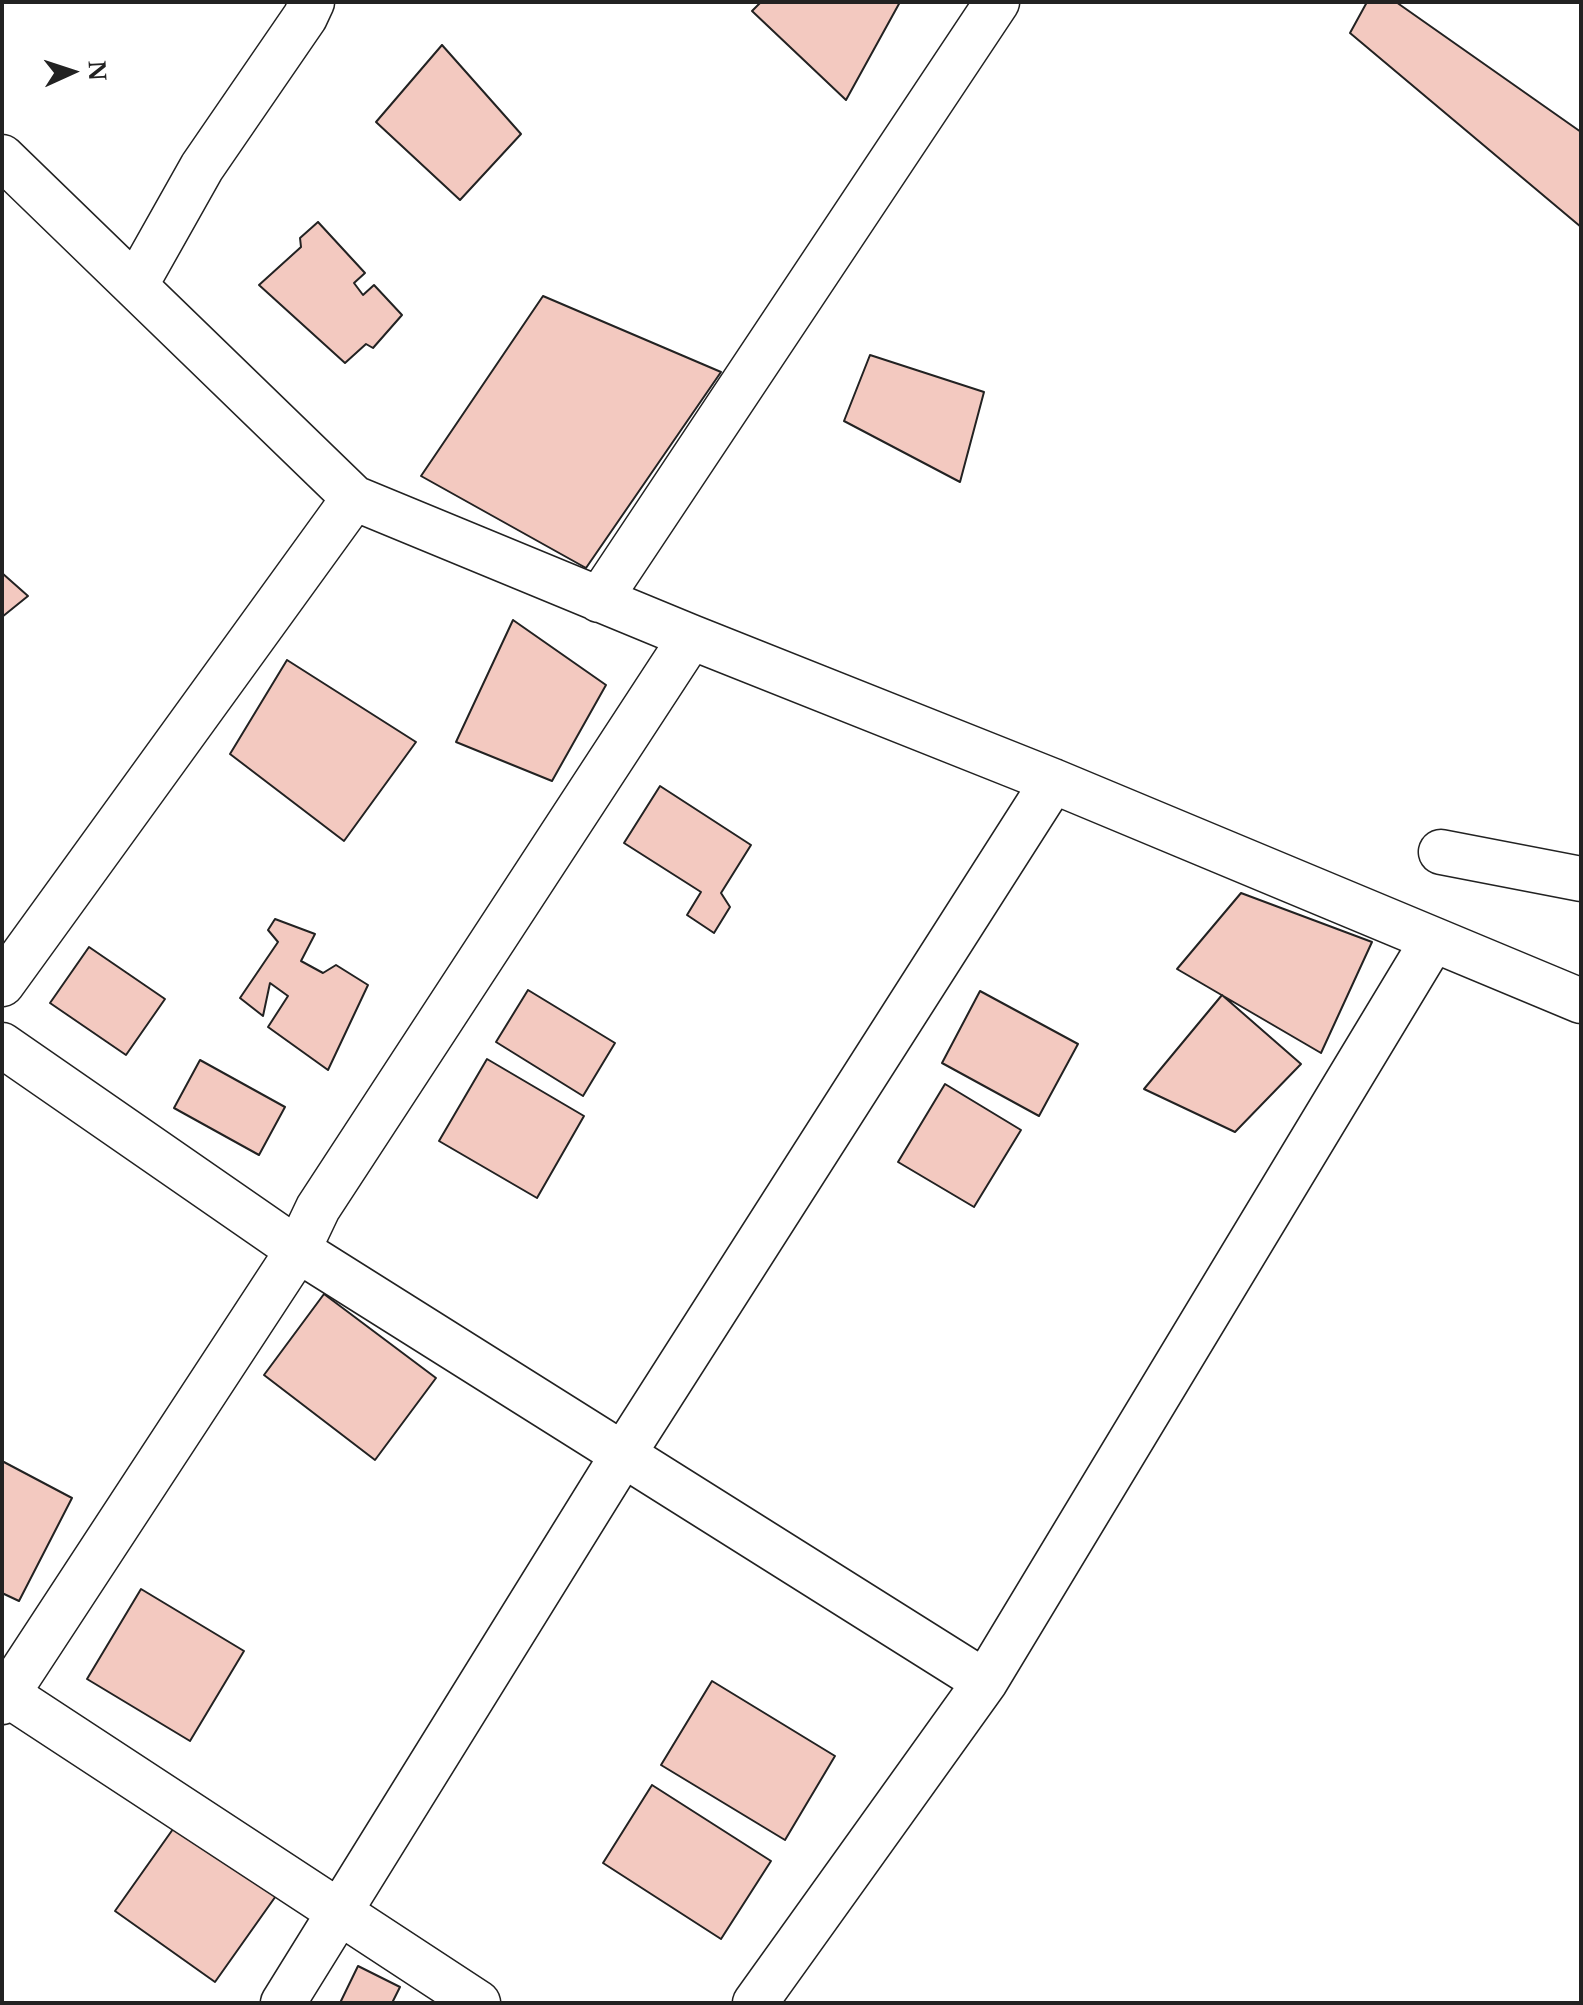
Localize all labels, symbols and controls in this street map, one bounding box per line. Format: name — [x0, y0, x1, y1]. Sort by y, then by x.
north arrow — [32, 32, 112, 112]
text: N — [82, 60, 110, 82]

